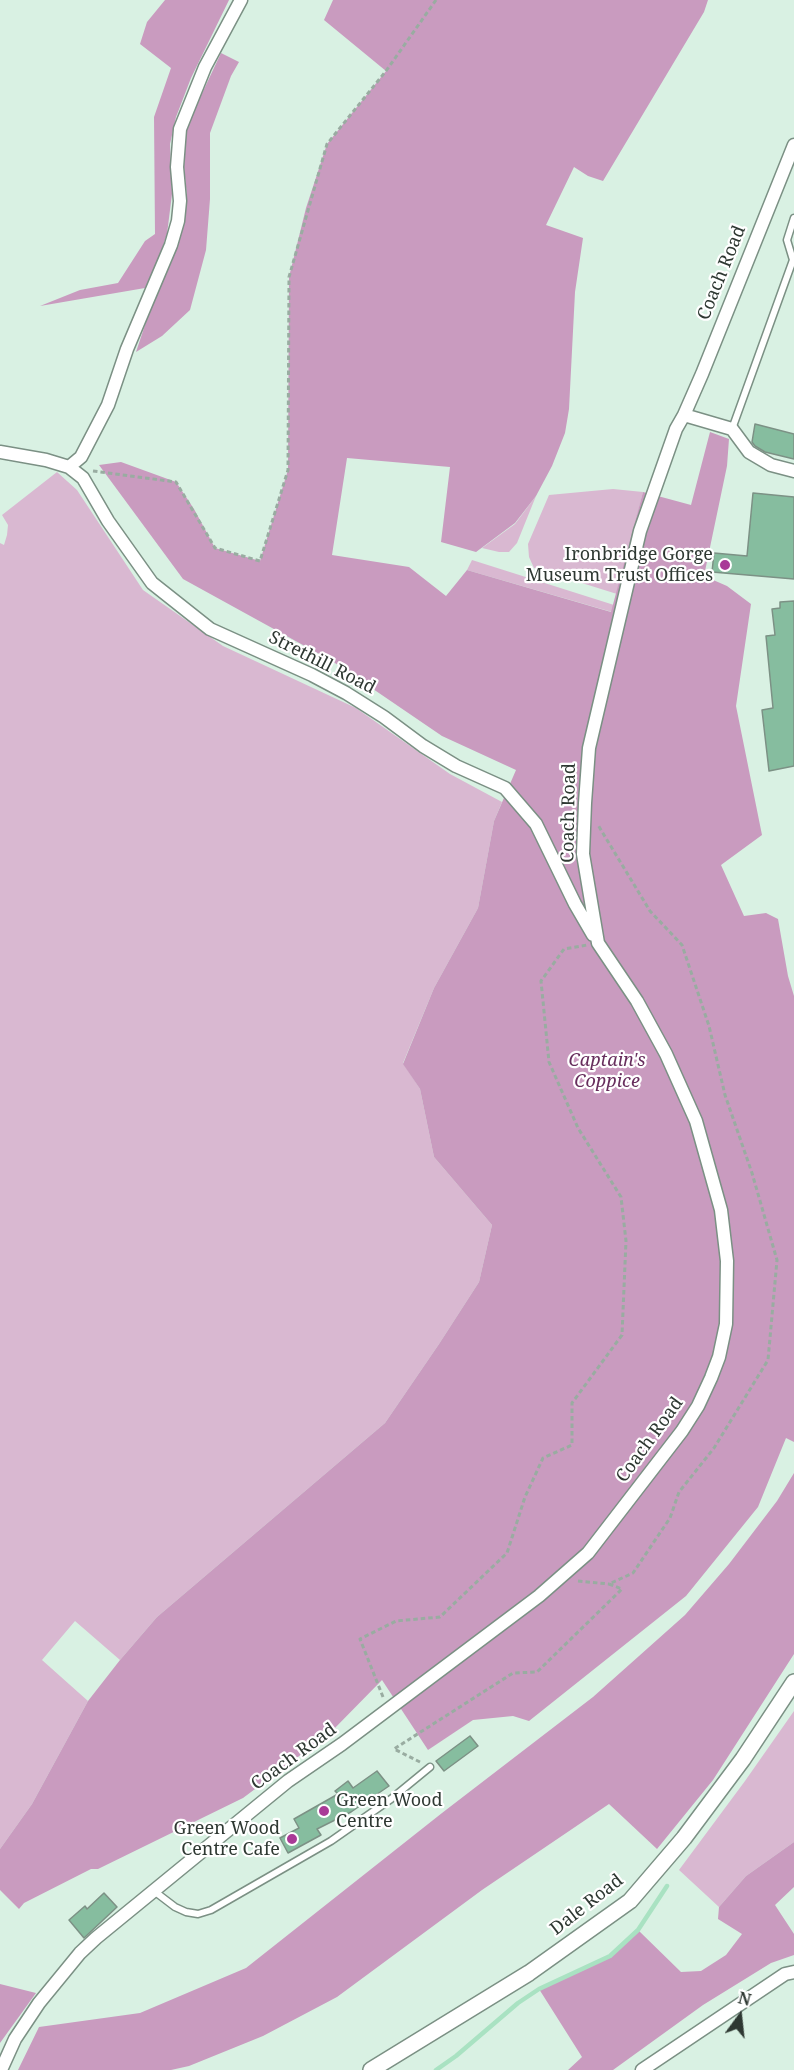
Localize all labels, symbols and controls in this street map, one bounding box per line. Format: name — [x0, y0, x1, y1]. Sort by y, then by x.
street label: Coach Road — [693, 223, 751, 323]
place label: Ironbridge Gorge Museum Trust Offices — [526, 544, 713, 586]
marker: Ironbridge Gorge Museum Trust Offices — [718, 558, 732, 572]
street label: Strethill Road — [265, 627, 379, 699]
street label: Coach Road — [557, 763, 581, 863]
park label: Captain's Coppice — [569, 1050, 645, 1092]
street label: Coach Road — [612, 1393, 688, 1487]
street label: Coach Road — [247, 1719, 341, 1795]
place label: Green Wood Centre — [336, 1790, 442, 1832]
marker: Green Wood Centre — [317, 1804, 331, 1818]
place label: Green Wood Centre Cafe — [174, 1818, 280, 1860]
marker: Green Wood Centre Cafe — [285, 1832, 299, 1846]
street label: Dale Road — [546, 1870, 628, 1940]
north arrow — [710, 1986, 770, 2046]
text: N — [736, 1986, 754, 2011]

